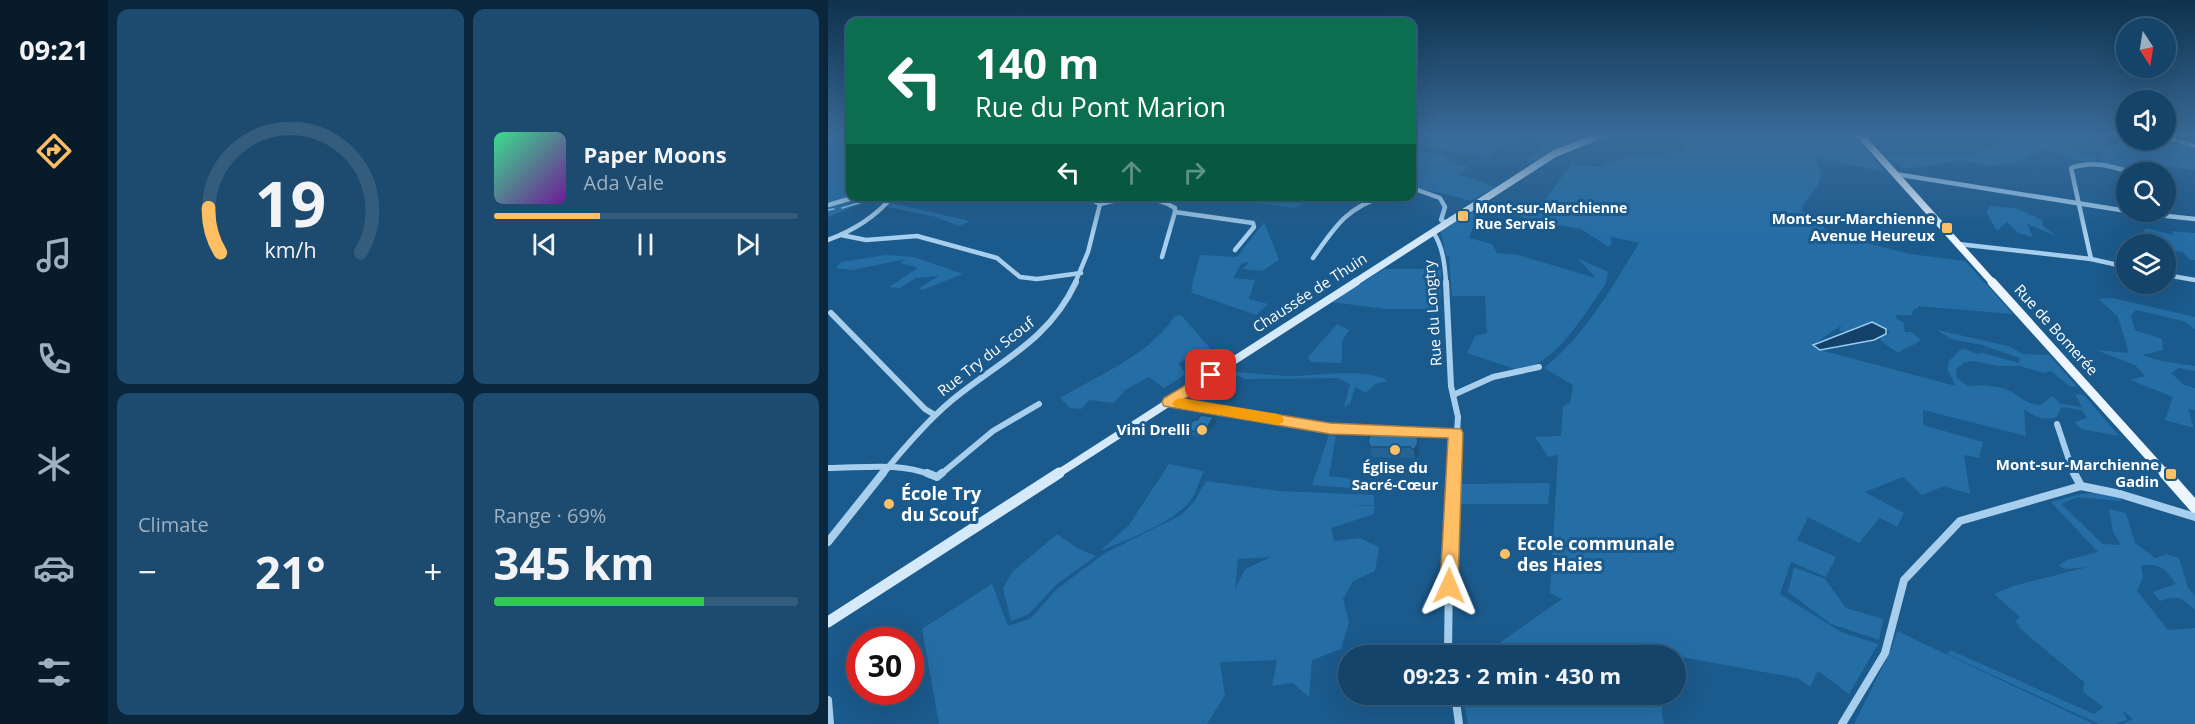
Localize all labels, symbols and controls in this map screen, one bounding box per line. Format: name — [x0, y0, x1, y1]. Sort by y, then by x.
north arrow — [2116, 18, 2176, 78]
map controls — [2116, 18, 2176, 294]
text: 09:21 — [19, 31, 89, 68]
text: 140 m — [975, 34, 1099, 91]
icon: left — [876, 42, 954, 120]
text: Rue du Pont Marion — [975, 88, 1226, 125]
button: sound — [2116, 90, 2176, 150]
icon: directions — [33, 130, 75, 172]
text: Paper Moons — [584, 139, 727, 169]
icon: left — [1052, 156, 1085, 189]
icon: ahead — [1115, 156, 1148, 189]
icon: right — [1178, 156, 1211, 189]
text: 19 — [255, 161, 326, 246]
button: search — [2116, 162, 2176, 222]
text: Ada Vale — [584, 169, 664, 196]
place label: Mont-sur-Marchienne Rue Servais — [1475, 198, 1627, 233]
place label: Mont-sur-Marchienne Avenue Heureux — [1772, 208, 1935, 245]
marker: Mont-sur-Marchienne Rue Servais — [1456, 209, 1470, 223]
marker: Mont-sur-Marchienne Avenue Heureux — [1940, 221, 1954, 235]
icon: previous — [528, 228, 561, 261]
icon: pause — [629, 228, 662, 261]
icon: next — [731, 228, 764, 261]
icon: music — [33, 234, 75, 276]
button: layers — [2116, 234, 2176, 294]
text: km/h — [264, 236, 316, 265]
street label: Chaussée de Thuin — [1248, 248, 1370, 337]
street label: Rue du Longtry — [1418, 259, 1446, 367]
street label: Rue de Bomerée — [2010, 279, 2103, 379]
street label: Rue Try du Scouf — [933, 312, 1039, 400]
icon: phone — [33, 338, 75, 380]
pin — [1185, 349, 1236, 400]
icon: arrive — [1194, 358, 1227, 391]
place label: Vini Drelli — [1117, 419, 1190, 439]
marker: Vini Drelli — [1195, 423, 1209, 437]
icon: climate — [33, 443, 75, 485]
marker: Église du Sacré-Cœur — [1388, 443, 1402, 457]
place label: Mont-sur-Marchienne Gadin — [1996, 454, 2159, 491]
place label: Église du Sacré-Cœur — [1352, 457, 1438, 494]
marker: Mont-sur-Marchienne Gadin — [2164, 467, 2178, 481]
place label: École Try du Scouf — [901, 481, 982, 526]
marker: École Try du Scouf — [882, 497, 896, 511]
text: Range · 69% — [494, 502, 606, 529]
text: Climate — [138, 511, 209, 538]
place label: Ecole communale des Haies — [1517, 531, 1675, 576]
text: 345 km — [494, 532, 654, 593]
text: 21° — [255, 541, 326, 602]
icon: car — [33, 547, 75, 589]
marker: Ecole communale des Haies — [1498, 547, 1512, 561]
text: − — [138, 549, 157, 594]
text: + — [424, 549, 442, 594]
position arrow — [1417, 554, 1481, 618]
speed limit sign: 30 — [846, 627, 924, 705]
icon: filters — [33, 651, 75, 693]
text: 09:23 · 2 min · 430 m — [1403, 660, 1621, 690]

